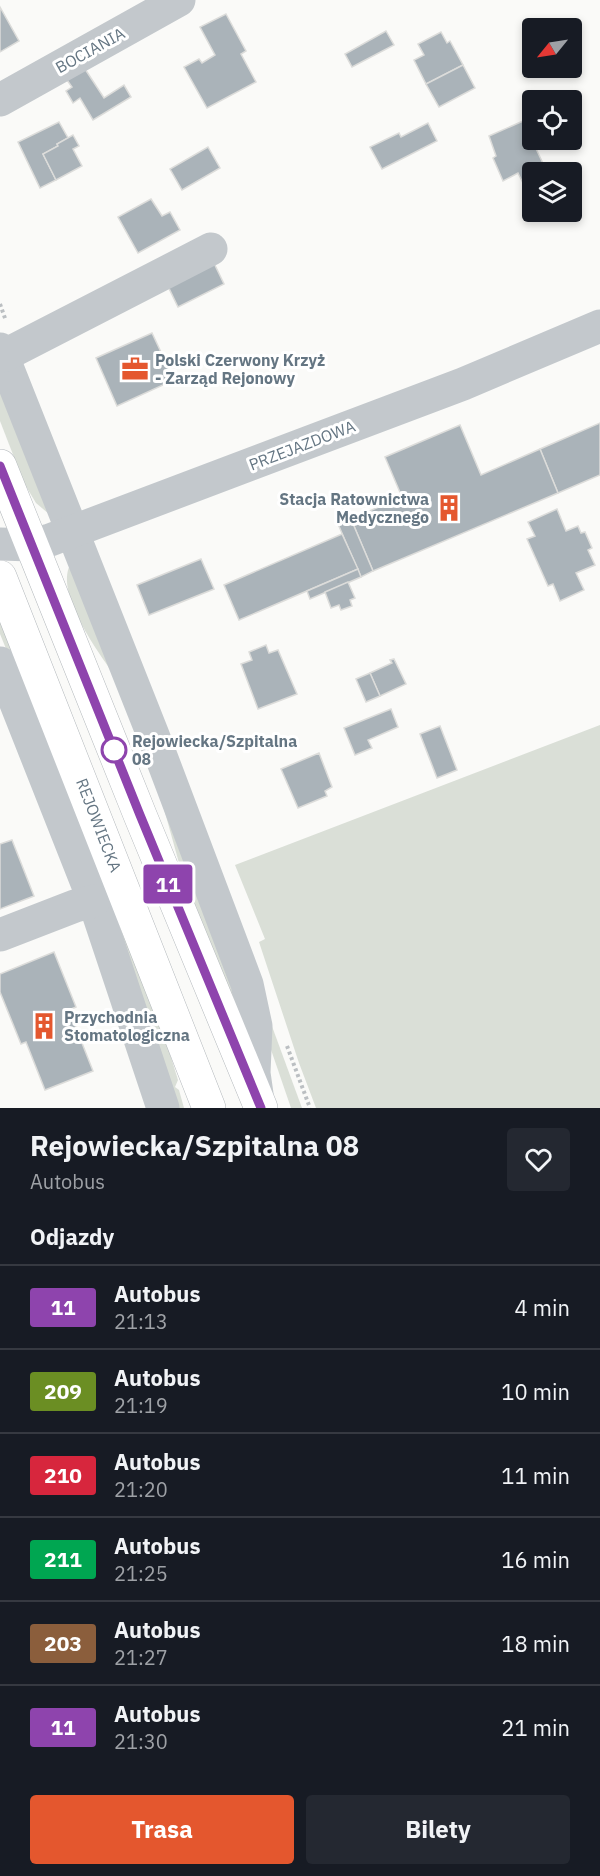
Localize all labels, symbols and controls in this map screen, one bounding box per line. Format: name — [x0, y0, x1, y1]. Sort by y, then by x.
north arrow — [522, 18, 582, 78]
map controls — [522, 18, 582, 222]
street label: BOCIANIA — [52, 23, 128, 77]
button: locate — [522, 90, 582, 150]
button: layers — [522, 162, 582, 222]
place label: Polski Czerwony Krzyż - Zarząd Rejonowy — [155, 350, 325, 388]
office icon: Polski Czerwony Krzyż - Zarząd Rejonowy — [120, 354, 150, 384]
street label: PRZEJAZDOWA — [246, 416, 358, 474]
place label: Stacja Ratownictwa Medycznego — [279, 489, 429, 527]
building icon: Stacja Ratownictwa Medycznego — [434, 493, 464, 523]
place label: Rejowiecka/Szpitalna 08 — [132, 731, 297, 769]
marker: Rejowiecka/Szpitalna 08 — [101, 737, 127, 763]
street label: REJOWIECKA — [72, 775, 126, 875]
line badge: 11 — [141, 864, 195, 904]
text: 11 — [155, 870, 181, 898]
place label: Przychodnia Stomatologiczna — [64, 1007, 190, 1045]
building icon: Przychodnia Stomatologiczna — [29, 1011, 59, 1041]
text: Rejowiecka/Szpitalna 08 — [30, 1127, 359, 1164]
button: heart — [507, 1128, 570, 1191]
text: Autobus — [30, 1168, 105, 1195]
text: Odjazdy — [30, 1222, 114, 1251]
text: Autobus — [114, 1279, 201, 1308]
text: 11 — [50, 1293, 76, 1321]
text: 4 min — [514, 1293, 570, 1322]
text: 21:13 — [114, 1308, 168, 1335]
text: Autobus — [114, 1363, 201, 1392]
text: 209 — [44, 1377, 82, 1405]
text: 10 min — [501, 1377, 570, 1406]
text: 21:19 — [114, 1392, 168, 1419]
text: Autobus — [114, 1447, 201, 1476]
text: 210 — [44, 1461, 82, 1489]
text: 11 min — [501, 1461, 570, 1490]
text: 21:20 — [114, 1476, 168, 1503]
text: Autobus — [114, 1531, 201, 1560]
text: 211 — [44, 1545, 82, 1573]
text: 16 min — [501, 1545, 570, 1574]
text: 21:25 — [114, 1560, 168, 1587]
text: Autobus — [114, 1615, 201, 1644]
text: 203 — [44, 1629, 82, 1657]
text: 18 min — [501, 1629, 570, 1658]
text: 21:27 — [114, 1644, 168, 1671]
text: Autobus — [114, 1699, 201, 1728]
text: 11 — [50, 1713, 76, 1741]
text: 21 min — [501, 1713, 570, 1742]
text: 21:30 — [114, 1728, 168, 1755]
button: Trasa — [30, 1795, 294, 1864]
button: Bilety — [306, 1795, 570, 1864]

